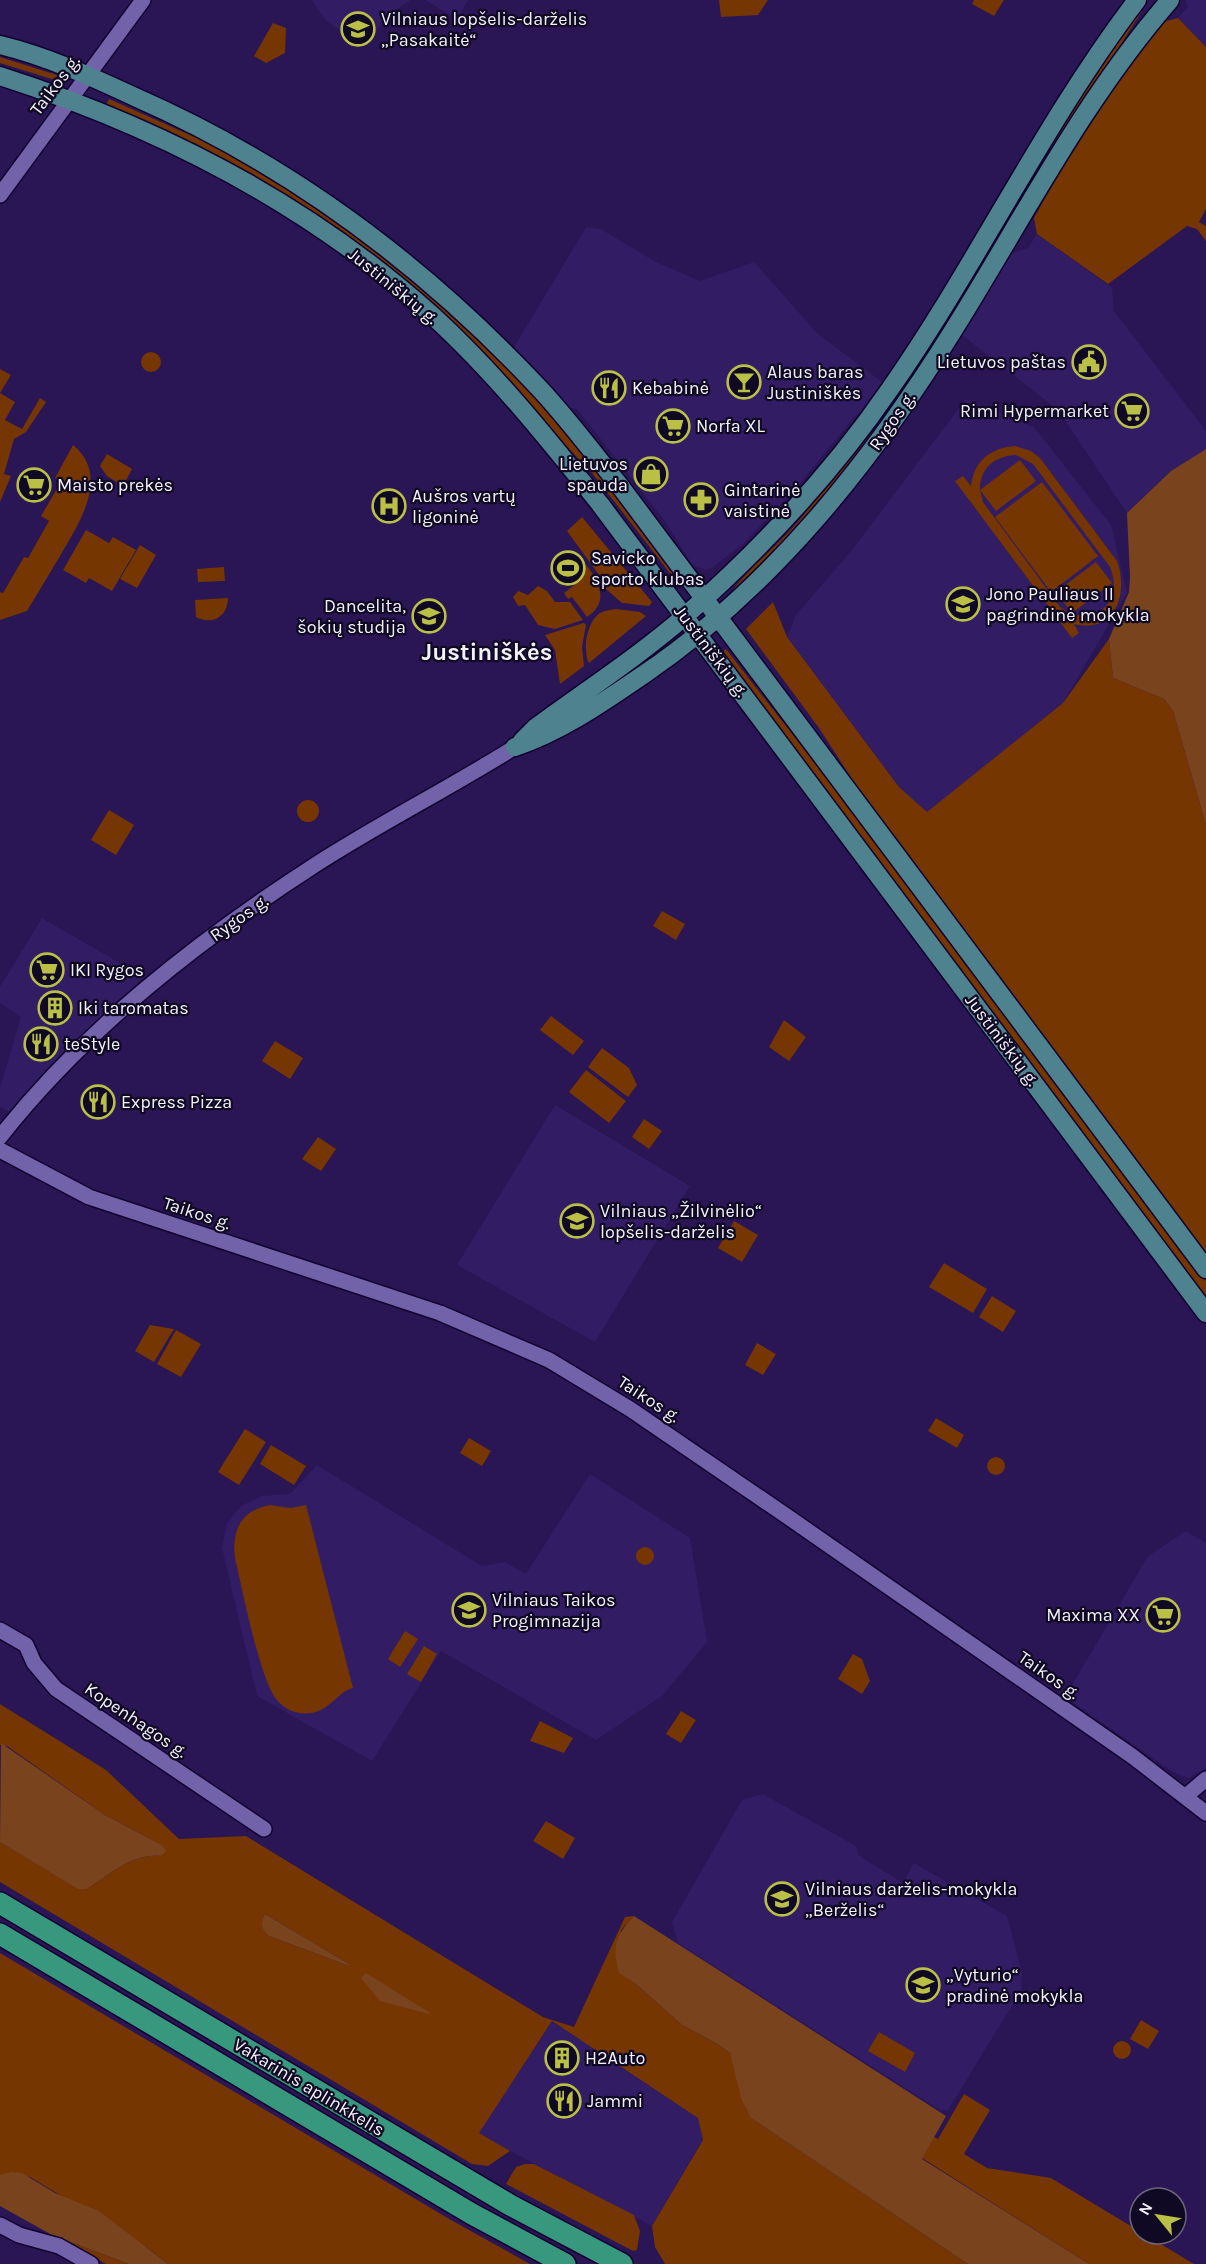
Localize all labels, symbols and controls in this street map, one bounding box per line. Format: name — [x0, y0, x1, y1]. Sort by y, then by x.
place label: Vilniaus lopšelis-darželis „Pasakaitė“ — [381, 8, 587, 51]
school or university icon: Vilniaus lopšelis-darželis „Pasakaitė“ — [340, 11, 376, 47]
street label: Taikos g. — [25, 51, 85, 119]
street label: Justiniškių g. — [344, 243, 442, 329]
public building icon: Lietuvos paštas — [1071, 344, 1107, 380]
place label: Lietuvos paštas — [937, 351, 1066, 373]
place label: Alaus baras Justiniškės — [767, 361, 863, 404]
bar icon: Alaus baras Justiniškės — [726, 364, 762, 400]
restaurant icon: Kebabinė — [591, 370, 627, 406]
place label: Kebabinė — [632, 377, 709, 399]
street label: Rygos g. — [864, 388, 920, 454]
supermarket icon: Rimi Hypermarket — [1114, 393, 1150, 429]
place label: Rimi Hypermarket — [960, 400, 1109, 422]
supermarket icon: Norfa XL — [655, 408, 691, 444]
place label: Norfa XL — [696, 415, 766, 437]
place label: Lietuvos spauda — [559, 453, 628, 496]
shop icon: Lietuvos spauda — [633, 456, 669, 492]
supermarket icon: Maisto prekės — [16, 467, 52, 503]
place label: Maisto prekės — [57, 474, 173, 496]
place label: Gintarinė vaistinė — [724, 479, 800, 522]
pharmacy icon: Gintarinė vaistinė — [683, 482, 719, 518]
place label: Aušros vartų ligoninė — [412, 485, 516, 528]
hospital icon: Aušros vartų ligoninė — [371, 488, 407, 524]
place label: Savicko sporto klubas — [591, 547, 704, 590]
sports icon: Savicko sporto klubas — [550, 550, 586, 586]
place label: Jono Pauliaus II pagrindinė mokykla — [986, 583, 1150, 626]
school or university icon: Jono Pauliaus II pagrindinė mokykla — [945, 586, 981, 622]
place label: Dancelita, šokių studija — [297, 595, 406, 638]
school or university icon: Dancelita, šokių studija — [411, 598, 447, 634]
street label: Justiniškių g. — [669, 601, 753, 701]
district label: Justiniškės — [422, 638, 552, 666]
street label: Rygos g. — [206, 890, 272, 946]
supermarket icon: IKI Rygos — [29, 952, 65, 988]
place label: IKI Rygos — [70, 959, 144, 981]
building icon: Iki taromatas — [37, 990, 73, 1026]
street label: Justiniškių g. — [960, 990, 1044, 1090]
place label: Iki taromatas — [78, 997, 189, 1019]
restaurant icon: teStyle — [23, 1026, 59, 1062]
place label: teStyle — [64, 1033, 120, 1055]
restaurant icon: Express Pizza — [80, 1084, 116, 1120]
place label: Express Pizza — [121, 1091, 232, 1113]
street label: Taikos g. — [160, 1192, 234, 1234]
place label: Vilniaus „Žilvinėlio“ lopšelis-darželis — [600, 1200, 762, 1243]
school or university icon: Vilniaus „Žilvinėlio“ lopšelis-darželis — [559, 1203, 595, 1239]
street label: Taikos g. — [614, 1371, 684, 1427]
place label: Vilniaus Taikos Progimnazija — [492, 1589, 615, 1632]
school or university icon: Vilniaus Taikos Progimnazija — [451, 1592, 487, 1628]
supermarket icon: Maxima XX — [1145, 1597, 1181, 1633]
place label: Maxima XX — [1046, 1604, 1140, 1626]
street label: Taikos g. — [1014, 1646, 1084, 1704]
street label: Kopenhagos g. — [80, 1678, 192, 1762]
place label: Vilniaus darželis-mokykla „Berželis“ — [805, 1878, 1017, 1921]
school or university icon: Vilniaus darželis-mokykla „Berželis“ — [764, 1881, 800, 1917]
place label: „Vyturio“ pradinė mokykla — [946, 1964, 1083, 2007]
school or university icon: „Vyturio“ pradinė mokykla — [905, 1967, 941, 2003]
street label: Vakarinis aplinkkelis — [229, 2033, 389, 2141]
building icon: H2Auto — [544, 2040, 580, 2076]
place label: H2Auto — [585, 2047, 645, 2069]
restaurant icon: Jammi — [546, 2083, 582, 2119]
place label: Jammi — [587, 2090, 643, 2112]
north arrow — [1128, 2186, 1188, 2246]
text: N — [1134, 2199, 1157, 2218]

